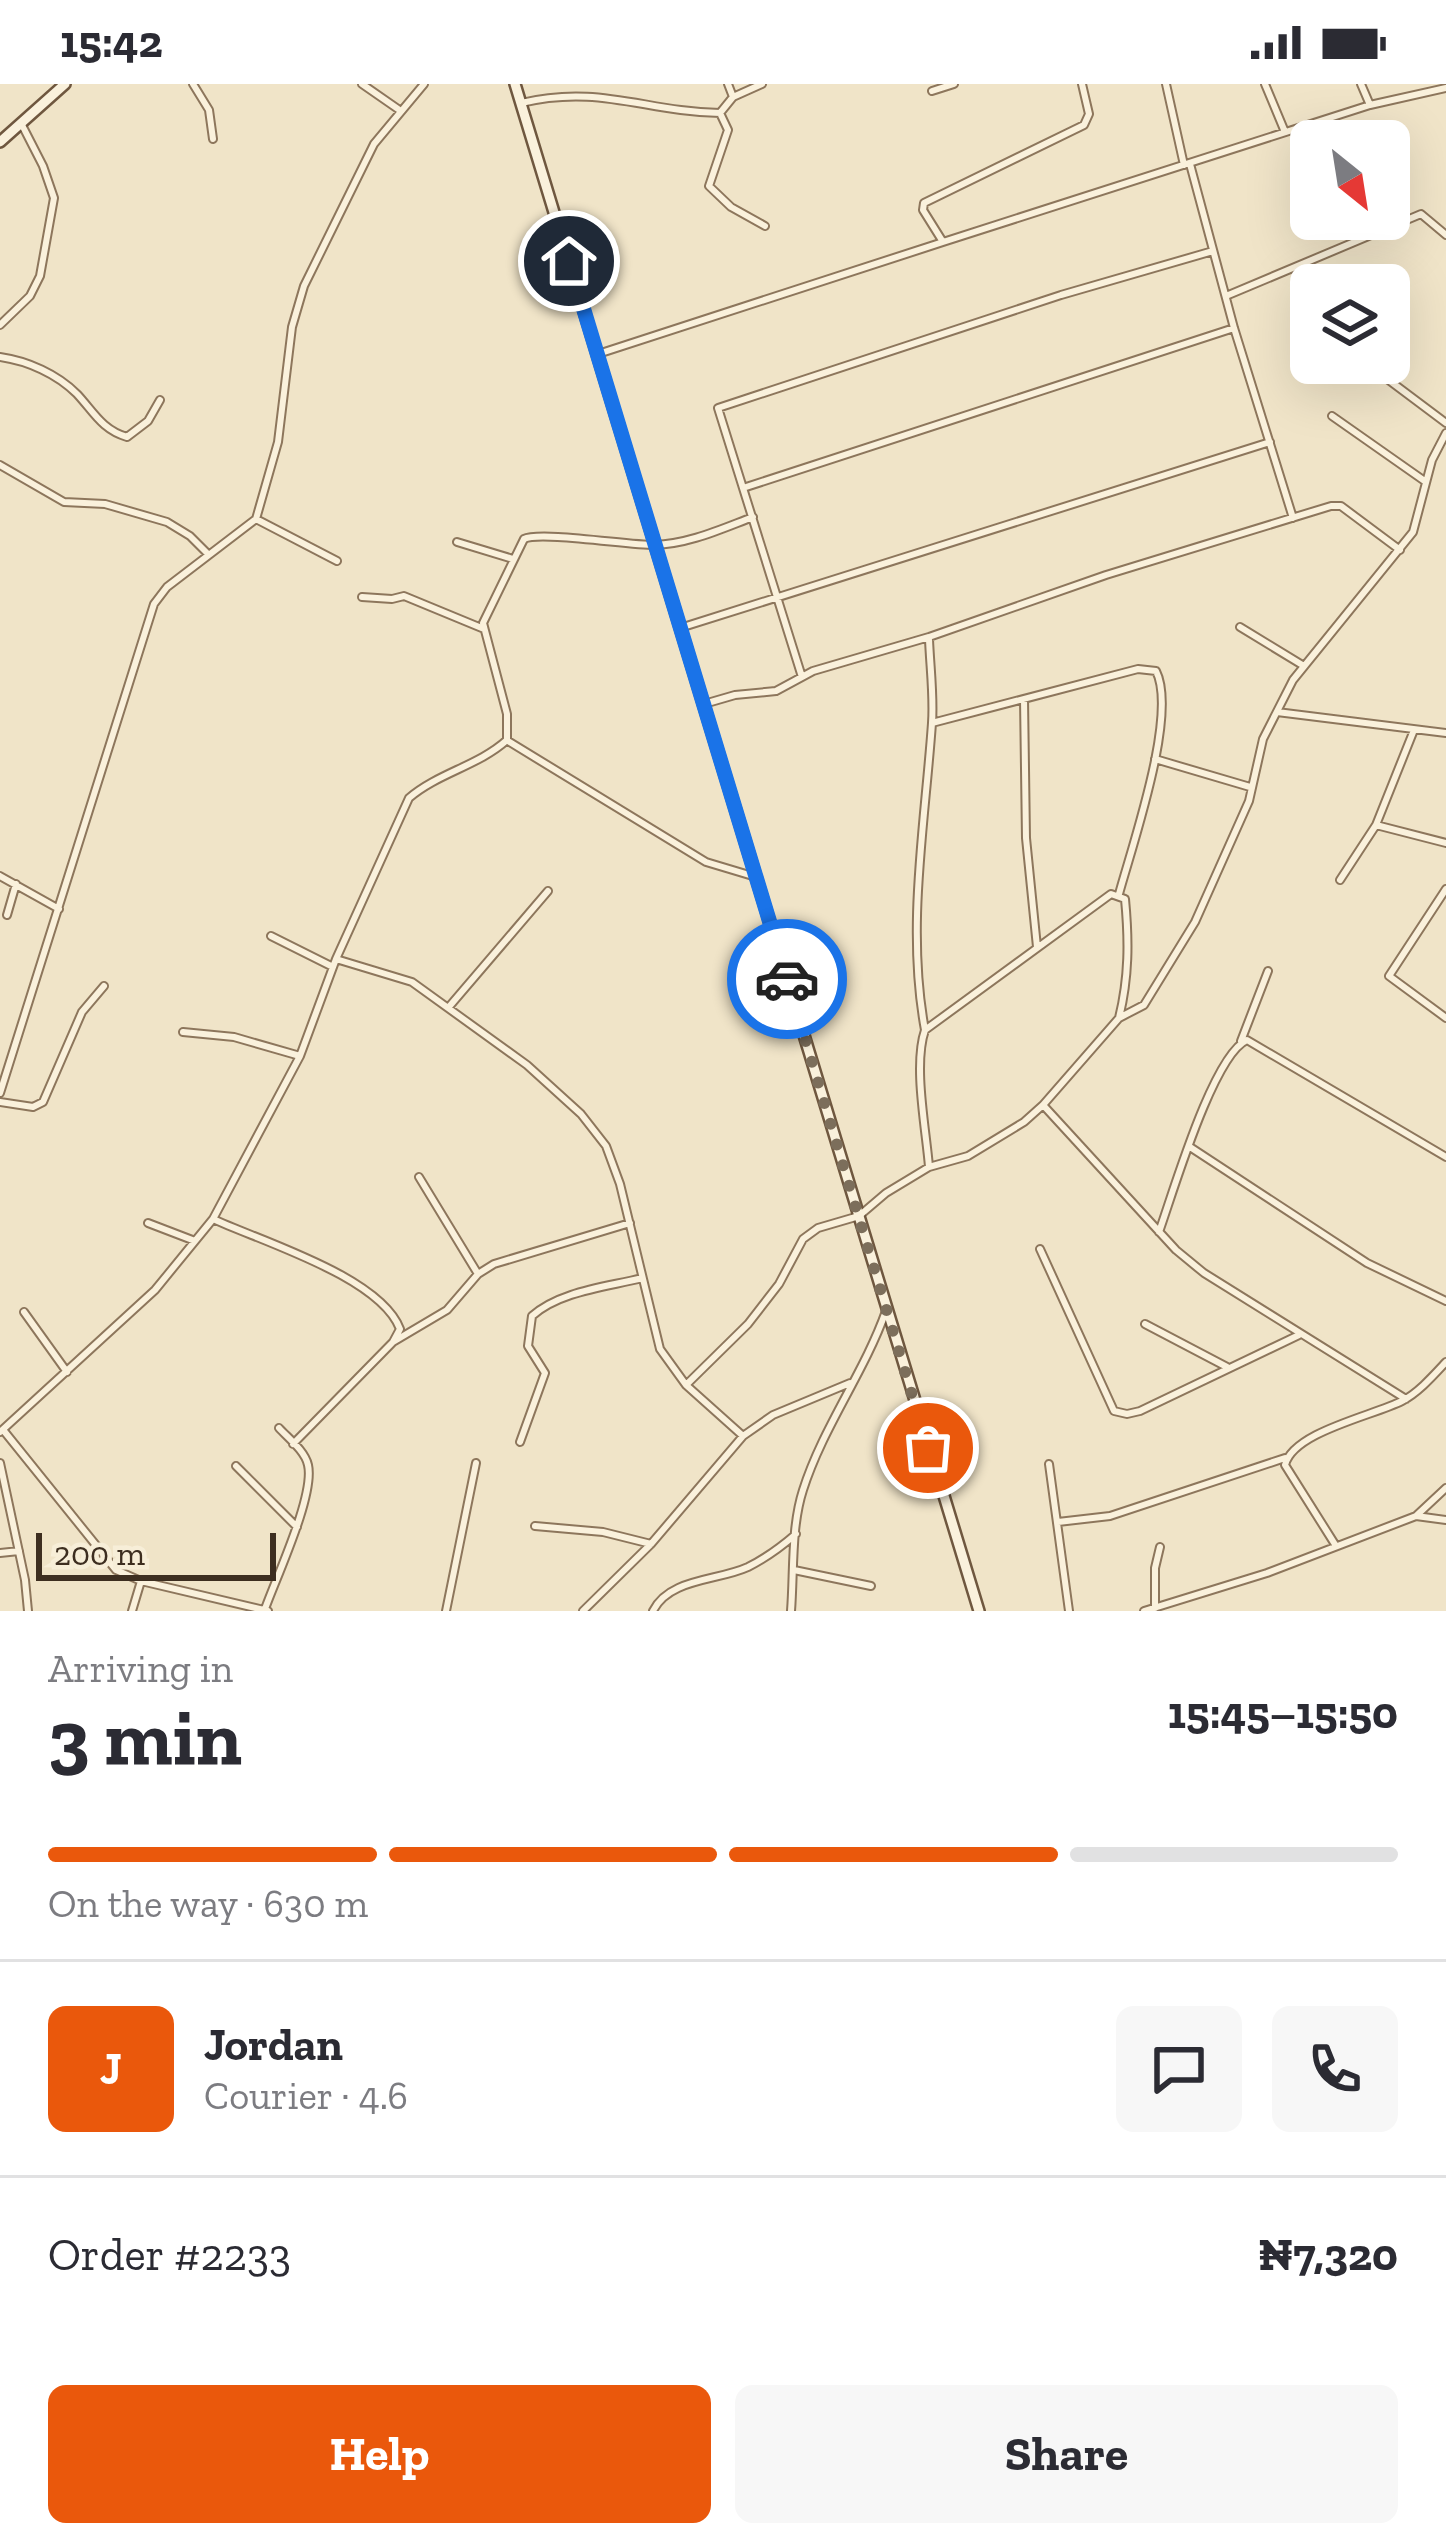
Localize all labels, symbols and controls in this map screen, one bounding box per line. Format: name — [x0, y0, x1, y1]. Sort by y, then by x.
text: 15:42 — [60, 15, 163, 69]
north arrow — [1290, 120, 1410, 240]
map controls — [1290, 120, 1410, 384]
pin — [518, 210, 620, 312]
icon: home — [536, 228, 602, 294]
button: layers — [1290, 264, 1410, 384]
courier — [727, 919, 847, 1039]
icon: car — [754, 946, 820, 1012]
pin — [877, 1397, 979, 1499]
icon: bag — [895, 1415, 961, 1481]
scale bar — [36, 1527, 276, 1580]
text: 200 m — [54, 1534, 145, 1573]
text: Arriving in — [48, 1645, 233, 1692]
text: 15:45–15:50 — [1168, 1686, 1398, 1740]
text: 3 min — [48, 1690, 242, 1784]
text: On the way · 630 m — [48, 1880, 368, 1927]
button: chat — [1116, 2006, 1242, 2132]
button: phone — [1272, 2006, 1398, 2132]
text: Jordan — [204, 2018, 343, 2072]
text: J — [100, 2042, 122, 2096]
text: Courier · 4.6 — [204, 2072, 408, 2119]
text: Order #2233 — [48, 2228, 291, 2282]
text: ₦7,320 — [1258, 2228, 1398, 2282]
button: Help — [48, 2385, 711, 2523]
button: Share — [735, 2385, 1398, 2523]

